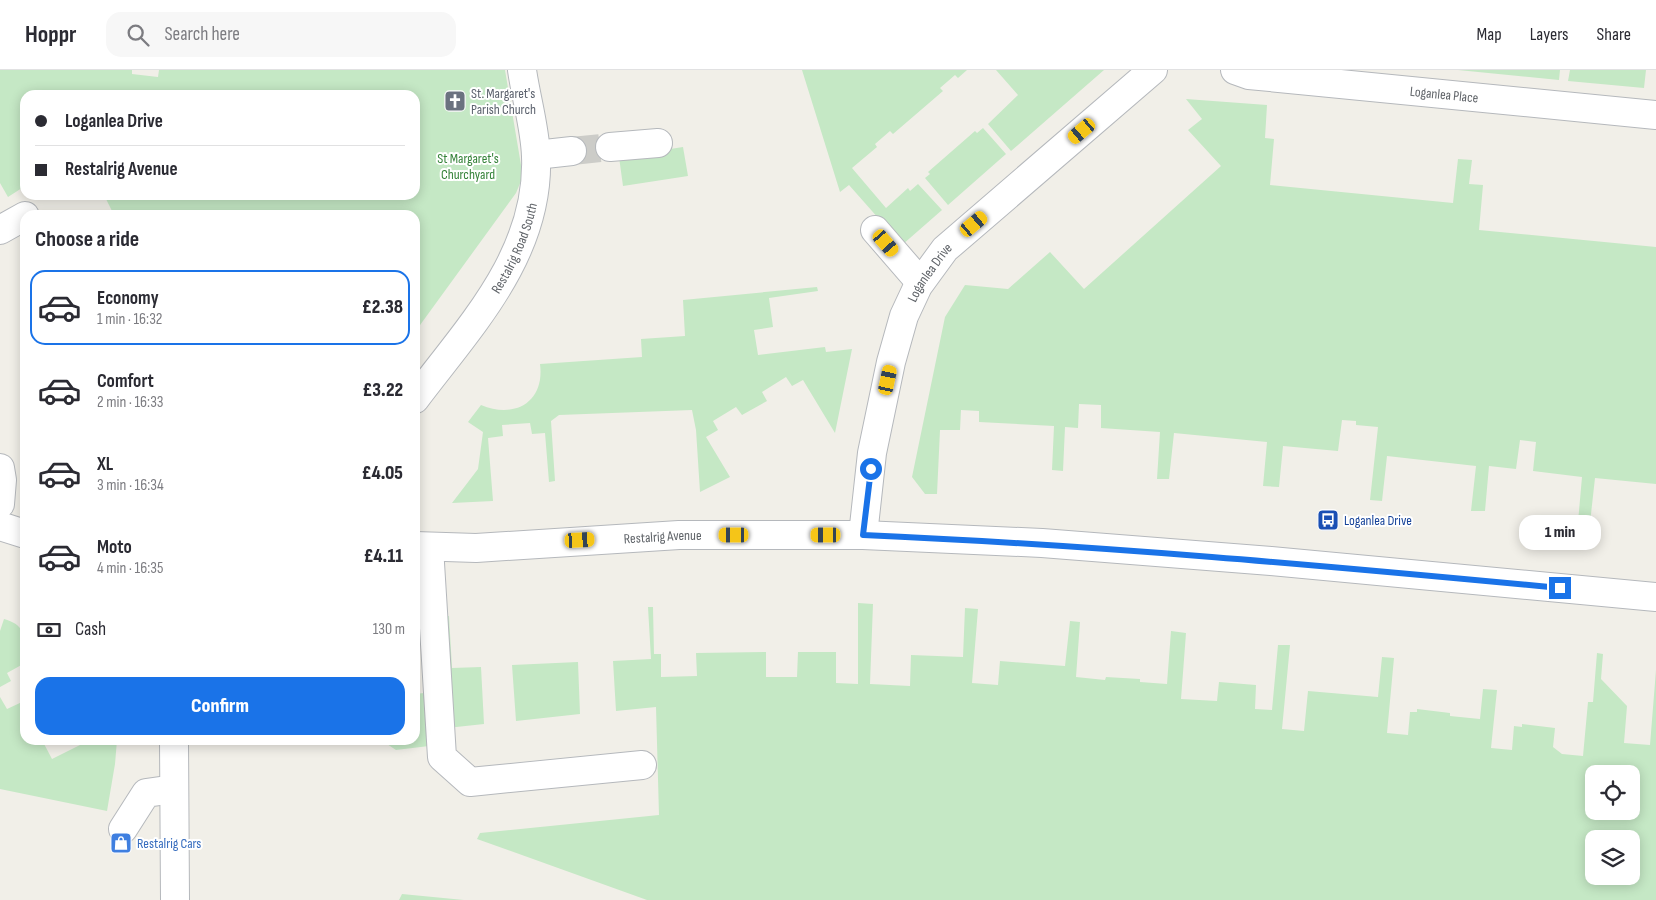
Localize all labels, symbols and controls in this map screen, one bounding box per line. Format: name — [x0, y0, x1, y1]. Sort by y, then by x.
search box — [106, 12, 456, 57]
text: Hoppr — [25, 20, 76, 49]
icon: search — [124, 21, 152, 49]
text: Search here — [164, 23, 240, 46]
text: Map — [1477, 24, 1502, 45]
text: Layers — [1530, 24, 1569, 45]
text: Share — [1597, 24, 1631, 45]
street label: Loganlea Place — [1409, 82, 1479, 106]
place label: St. Margaret's Parish Church — [471, 85, 536, 118]
church icon: St. Margaret's Parish Church — [443, 89, 467, 113]
text: Loganlea Drive — [65, 110, 163, 133]
car — [1065, 116, 1098, 146]
park label: St Margaret's Churchyard — [437, 150, 499, 183]
text: Restalrig Avenue — [65, 158, 178, 181]
street label: Restalrig Road South — [487, 201, 541, 296]
car — [957, 209, 990, 239]
text: Choose a ride — [35, 226, 139, 253]
car — [870, 227, 901, 259]
street label: Loganlea Drive — [903, 239, 955, 304]
icon: car — [37, 285, 82, 330]
text: Economy — [97, 287, 159, 310]
text: £2.38 — [362, 296, 403, 319]
text: 1 min · 16:32 — [97, 310, 162, 329]
car — [877, 364, 898, 396]
icon: car — [37, 368, 82, 413]
text: Comfort — [97, 370, 154, 393]
text: £3.22 — [362, 379, 403, 402]
text: 2 min · 16:33 — [97, 393, 164, 412]
icon: car — [37, 451, 82, 496]
text: XL — [97, 453, 113, 476]
route start — [860, 458, 882, 480]
text: £4.05 — [362, 462, 403, 485]
text: 3 min · 16:34 — [97, 476, 164, 495]
bus stop icon: Loganlea Drive — [1316, 508, 1340, 532]
place label: Loganlea Drive — [1344, 512, 1412, 529]
callout: 1 min — [1519, 516, 1601, 550]
text: 1 min — [1545, 523, 1575, 542]
street label: Restalrig Avenue — [623, 527, 702, 547]
car — [719, 528, 749, 543]
car — [811, 528, 841, 543]
car — [564, 532, 595, 548]
icon: car — [37, 534, 82, 579]
text: Moto — [97, 536, 132, 559]
text: £4.11 — [364, 545, 403, 568]
text: 4 min · 16:35 — [97, 559, 163, 578]
route end — [1549, 577, 1571, 599]
icon: cash — [35, 616, 63, 644]
text: Cash — [75, 618, 106, 641]
text: 130 m — [373, 620, 405, 639]
button: Confirm — [35, 677, 405, 735]
map controls — [1585, 765, 1640, 885]
button: locate — [1585, 765, 1640, 820]
button: layers — [1585, 830, 1640, 885]
shop icon: Restalrig Cars — [109, 831, 133, 855]
place label: Restalrig Cars — [137, 835, 201, 852]

